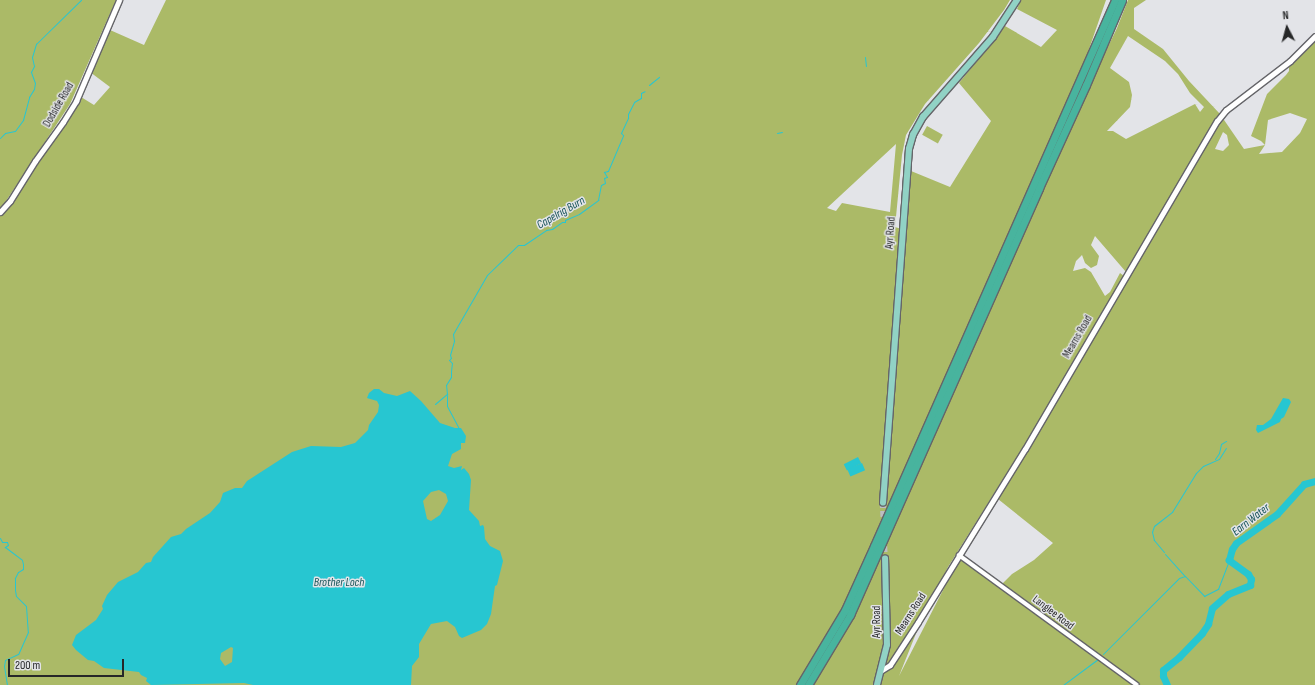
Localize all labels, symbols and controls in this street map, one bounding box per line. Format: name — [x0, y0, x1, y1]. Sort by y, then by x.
north arrow — [1267, 8, 1307, 48]
text: N — [1282, 9, 1289, 22]
street label: Dodside Road — [41, 80, 77, 130]
water label: Capelrig Burn — [534, 194, 588, 232]
street label: Ayr Road — [883, 217, 899, 249]
street label: Mearns Road — [1061, 313, 1095, 361]
water label: Earn Water — [1229, 501, 1273, 539]
water label: Brother Loch — [314, 576, 364, 590]
street label: Mearns Road — [893, 591, 929, 637]
street label: Langlee Road — [1030, 593, 1076, 633]
street label: Ayr Road — [870, 606, 884, 638]
scale bar — [10, 651, 126, 677]
text: 200 m — [15, 658, 40, 673]

